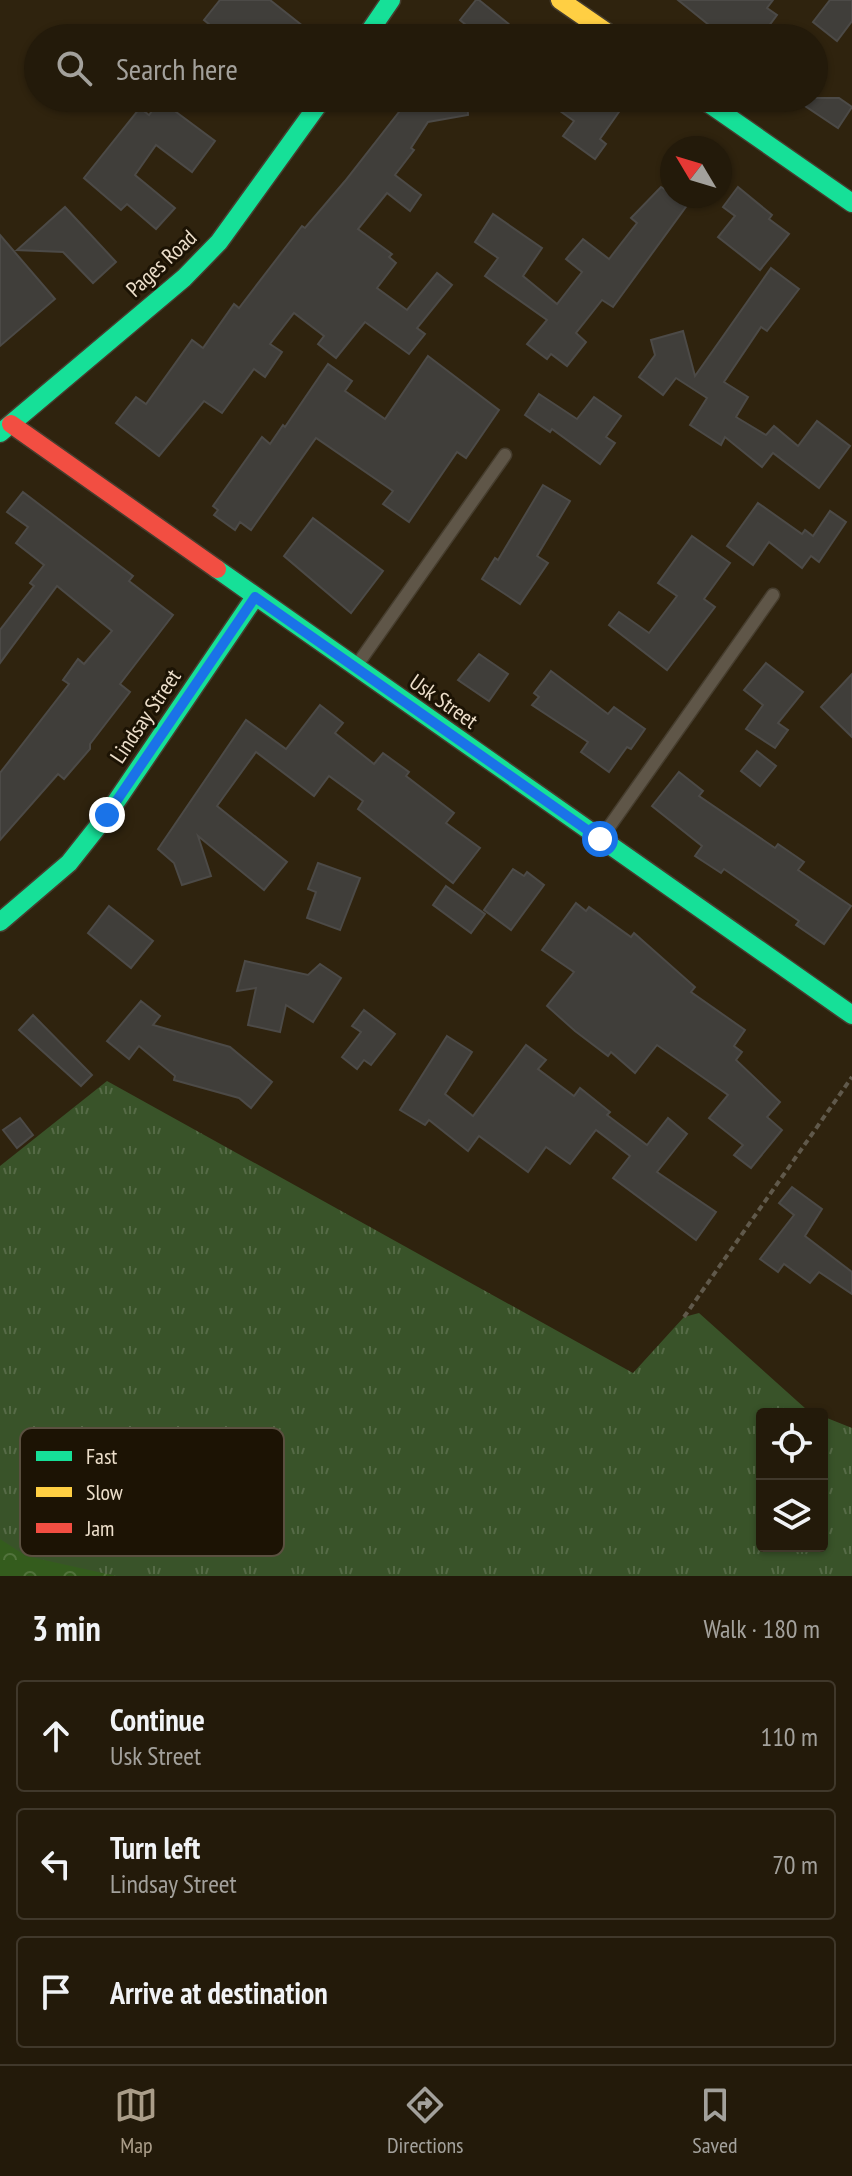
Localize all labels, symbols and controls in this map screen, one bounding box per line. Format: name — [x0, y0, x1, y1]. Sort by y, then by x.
search box — [24, 24, 828, 112]
icon: search — [52, 46, 96, 90]
text: Search here — [116, 49, 238, 88]
north arrow — [660, 136, 732, 208]
street label: Pages Road — [120, 223, 202, 303]
street label: Lindsay Street — [103, 664, 187, 768]
street label: Usk Street — [404, 667, 484, 735]
route end — [89, 797, 125, 833]
route start — [582, 821, 618, 857]
map controls — [756, 1408, 828, 1552]
button: locate — [756, 1408, 828, 1480]
legend — [20, 1428, 284, 1556]
text: Fast — [86, 1442, 117, 1470]
text: Slow — [86, 1478, 123, 1506]
button: layers — [756, 1480, 828, 1552]
text: Jam — [85, 1514, 114, 1542]
text: 3 min — [32, 1606, 101, 1650]
text: Walk · 180 m — [703, 1612, 820, 1645]
text: Continue — [110, 1700, 205, 1739]
icon: ahead — [34, 1714, 78, 1758]
text: 110 m — [760, 1720, 818, 1753]
text: Usk Street — [110, 1739, 201, 1772]
text: Turn left — [110, 1828, 200, 1867]
icon: left — [34, 1842, 78, 1886]
text: 70 m — [772, 1848, 818, 1881]
text: Lindsay Street — [110, 1867, 237, 1900]
icon: arrive — [34, 1970, 78, 2014]
text: Arrive at destination — [110, 1973, 328, 2012]
tab: Map — [114, 2083, 158, 2159]
tab: Directions — [387, 2083, 464, 2159]
tab: Saved — [692, 2083, 738, 2159]

